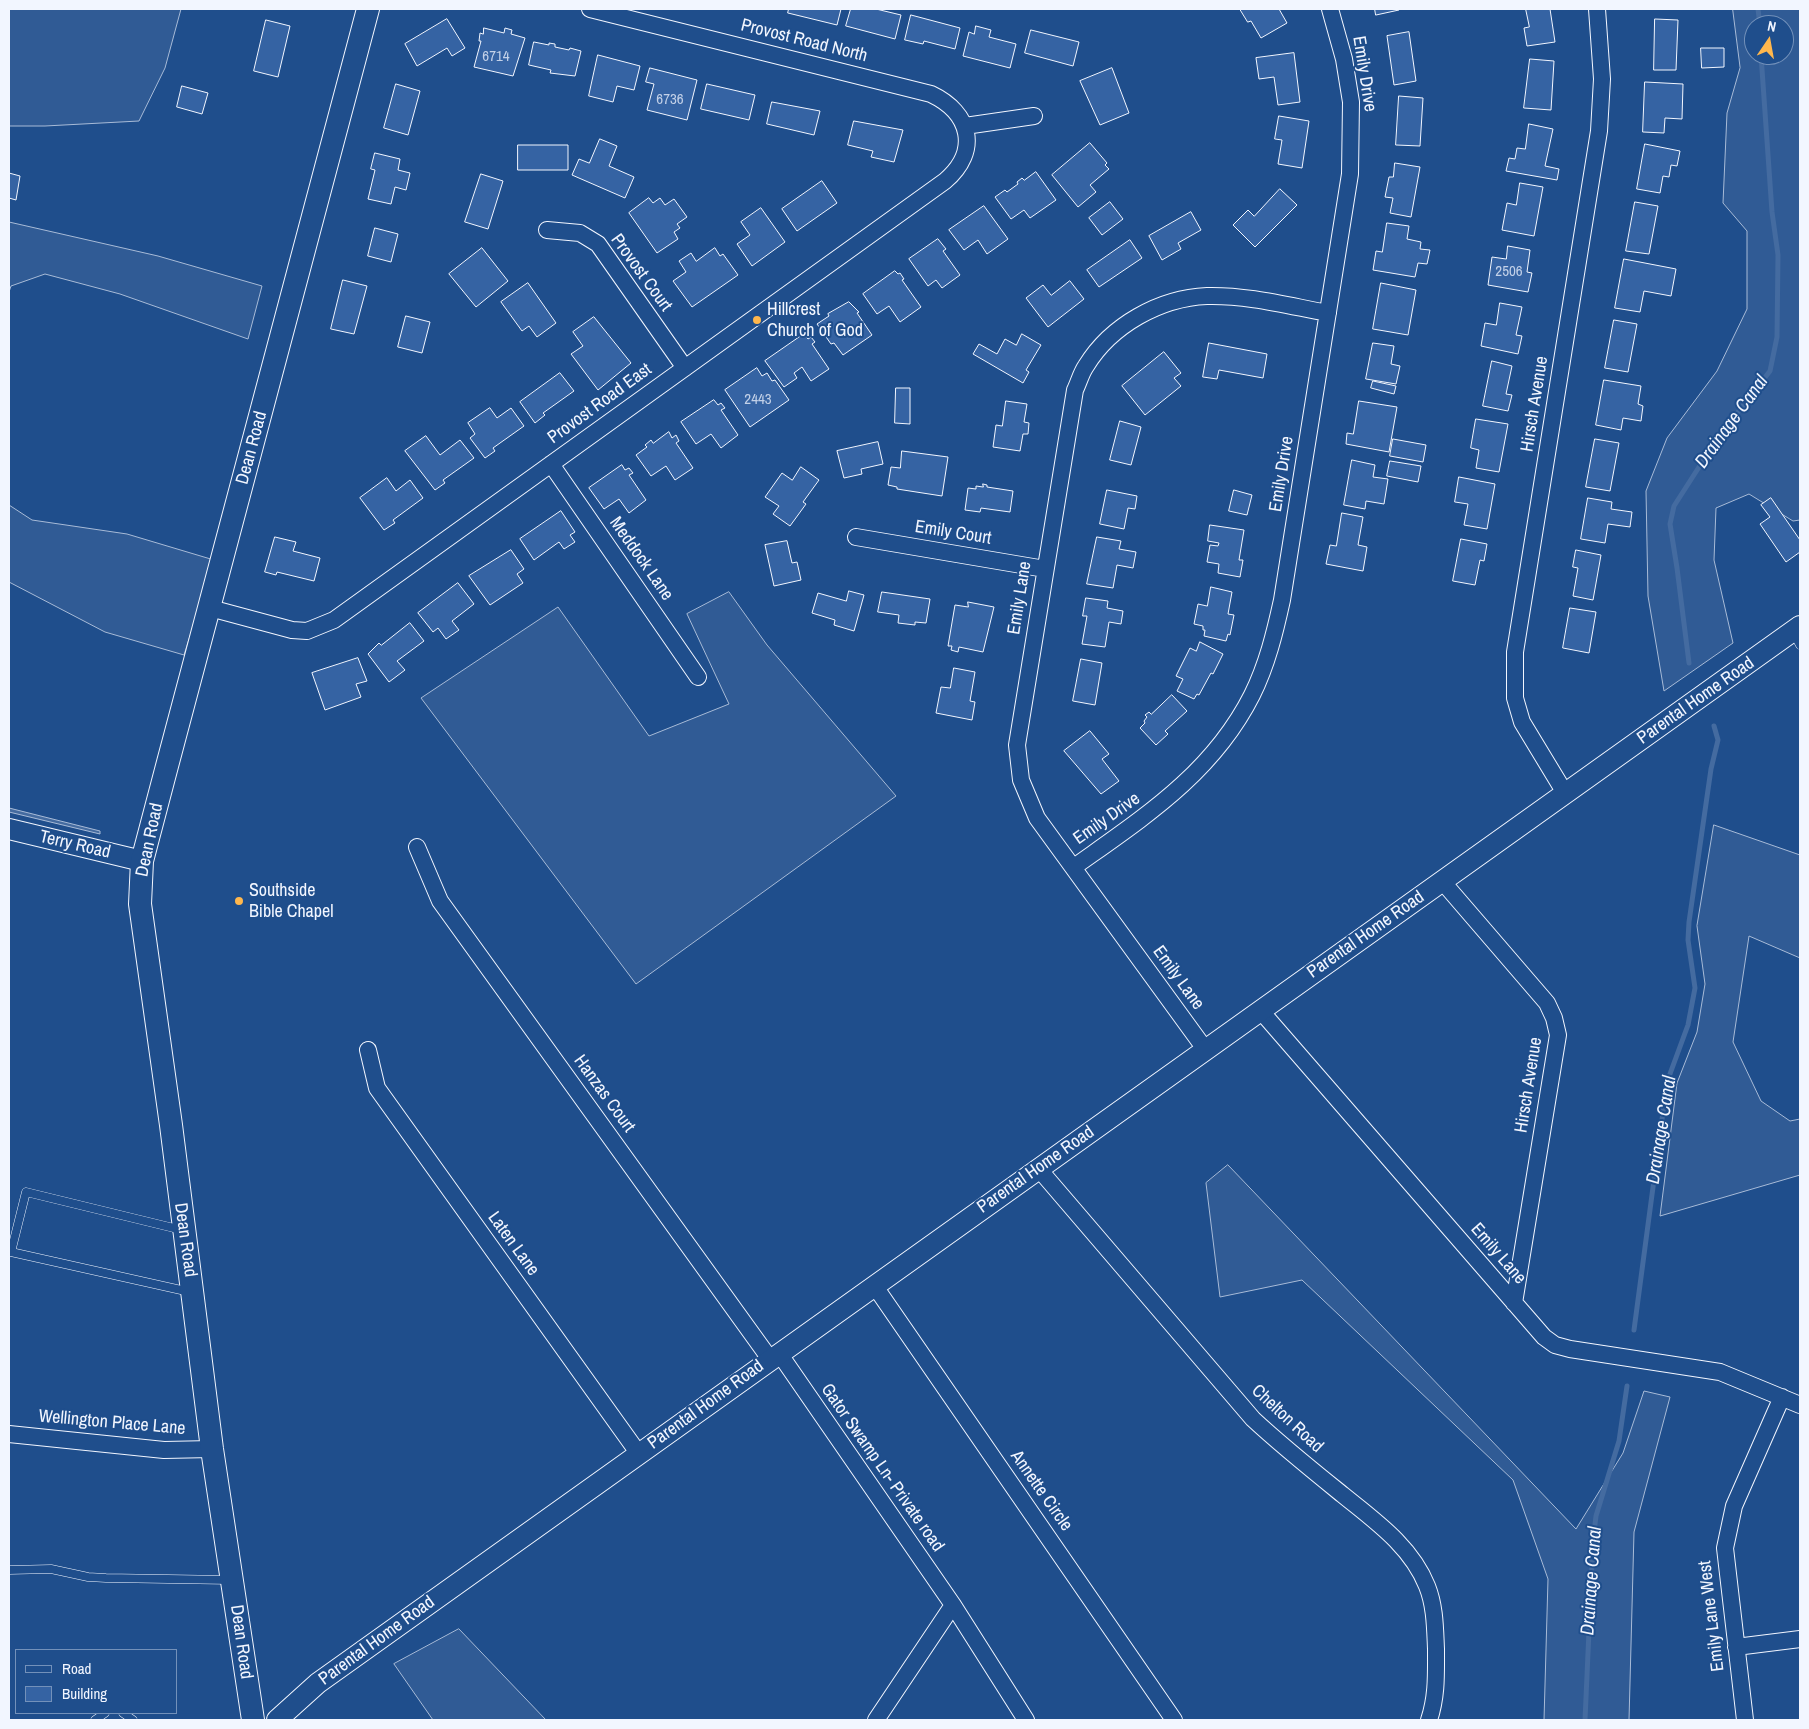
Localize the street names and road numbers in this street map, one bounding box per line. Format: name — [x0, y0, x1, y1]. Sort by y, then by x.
street label: Provost Road North — [739, 15, 869, 67]
street label: Emily Drive — [1347, 35, 1381, 113]
street label: Provost Court — [606, 230, 676, 316]
street label: Hirsch Avenue — [1517, 355, 1553, 453]
street label: Provost Road East — [544, 359, 656, 449]
street label: Dean Road — [232, 409, 272, 487]
street label: Emily Drive — [1265, 435, 1299, 513]
street label: Meddock Lane — [604, 513, 678, 605]
street label: Emily Court — [913, 516, 993, 550]
street label: Emily Lane — [1004, 560, 1036, 636]
street label: Parental Home Road — [1633, 653, 1759, 749]
street label: Emily Drive — [1070, 788, 1144, 850]
street label: Dean Road — [132, 801, 168, 879]
street label: Terry Road — [37, 826, 113, 864]
street label: Parental Home Road — [1303, 887, 1429, 983]
street label: Emily Lane — [1148, 942, 1208, 1014]
street label: Hirsch Avenue — [1511, 1036, 1547, 1134]
street label: Hanzas Court — [569, 1051, 639, 1137]
street label: Parental Home Road — [973, 1122, 1099, 1218]
street label: Dean Road — [169, 1202, 201, 1278]
street label: Laten Lane — [483, 1208, 543, 1280]
street label: Emily Lane — [1466, 1219, 1530, 1289]
street label: Parental Home Road — [644, 1356, 768, 1454]
street label: Gator Swamp Ln- Private road — [816, 1380, 948, 1556]
street label: Chelton Road — [1247, 1380, 1327, 1458]
street label: Wellington Place Lane — [38, 1406, 186, 1440]
street label: Annette Circle — [1005, 1446, 1077, 1536]
street label: Emily Lane West — [1694, 1559, 1730, 1673]
street label: Parental Home Road — [315, 1592, 439, 1690]
street label: Dean Road — [225, 1604, 257, 1680]

